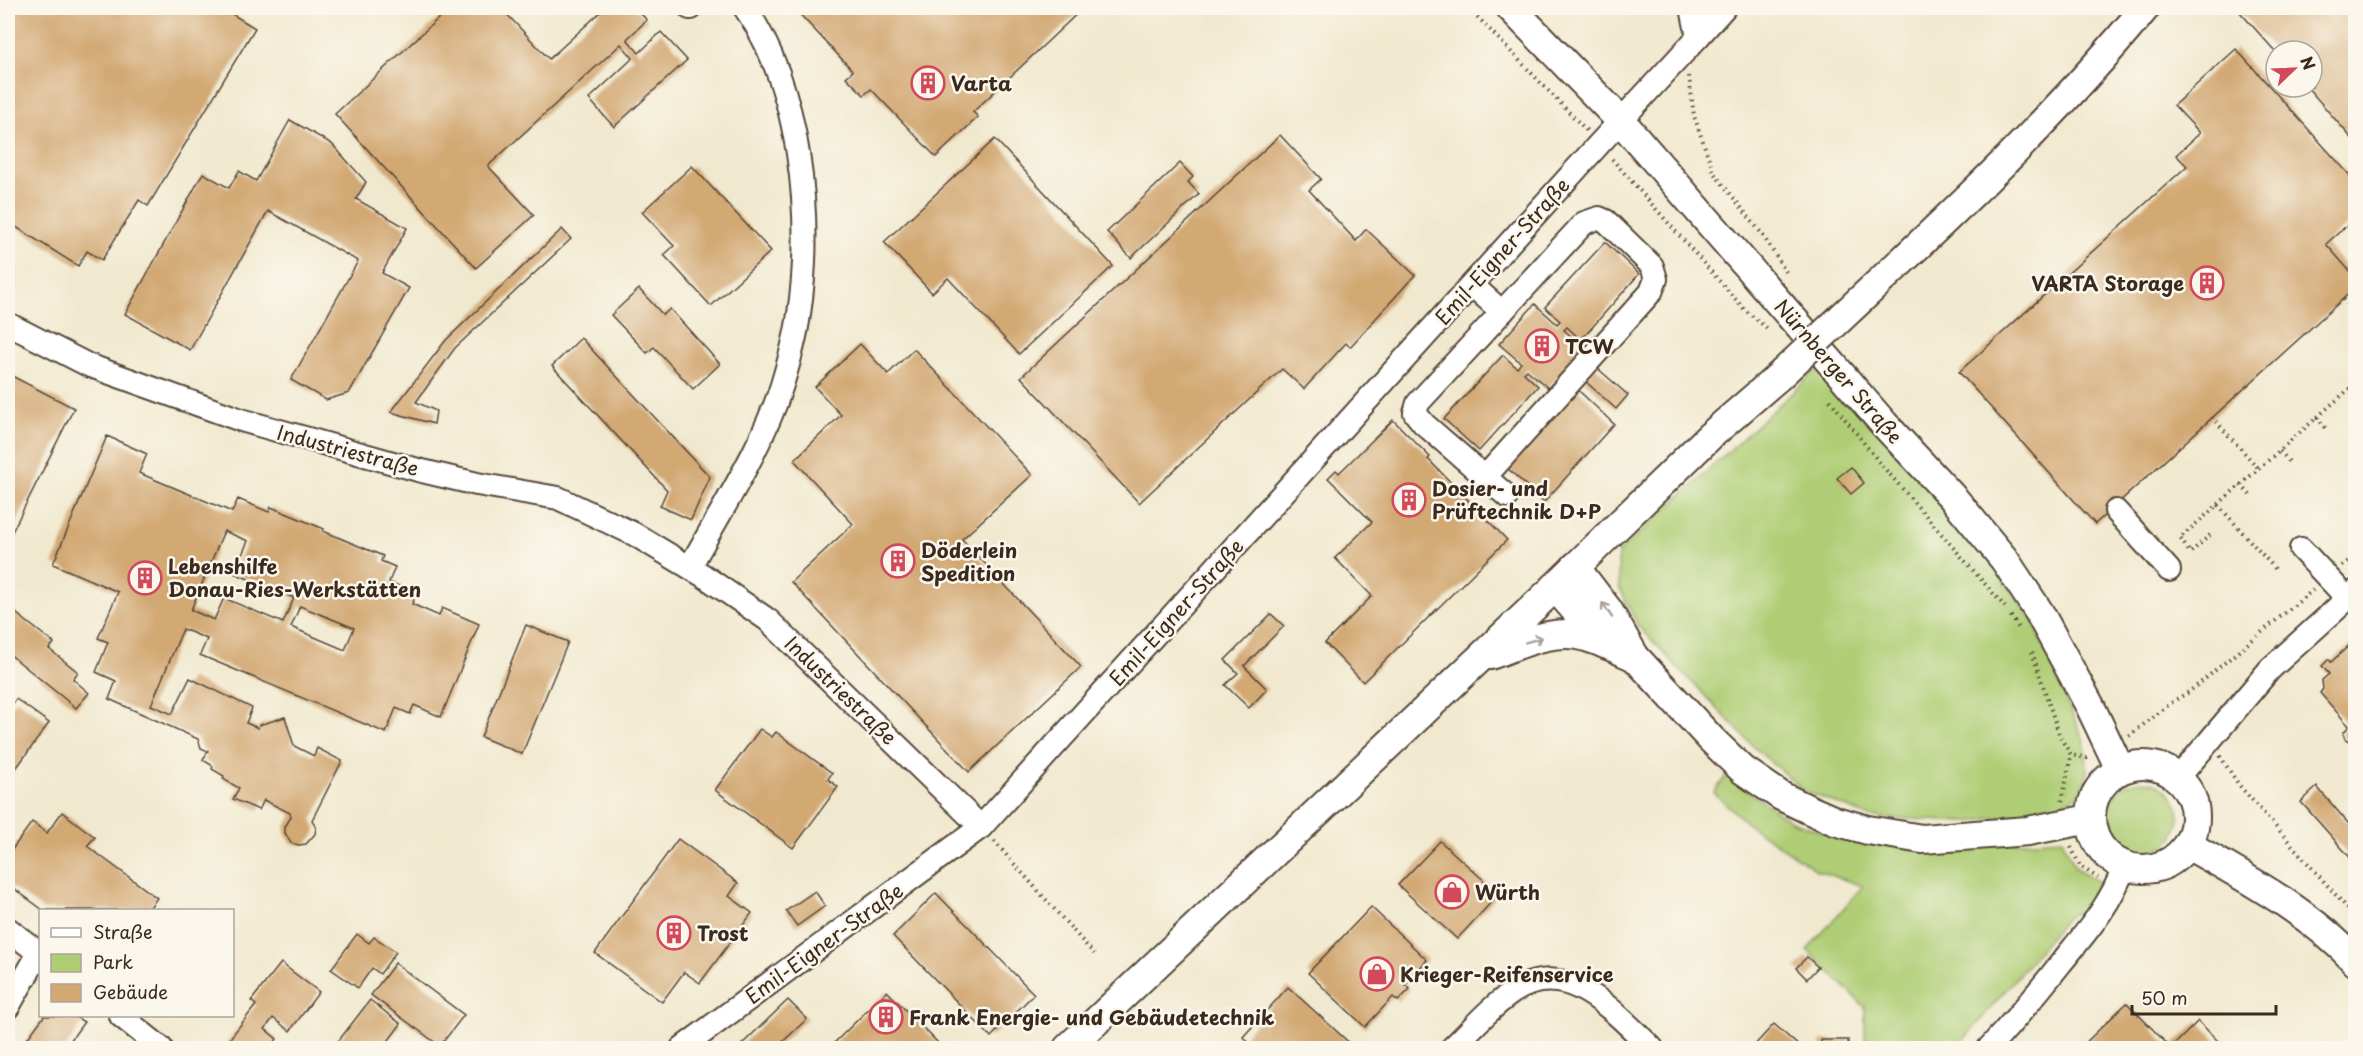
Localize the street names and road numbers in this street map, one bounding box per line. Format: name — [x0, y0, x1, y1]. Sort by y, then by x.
street label: Emil-Eigner-Straße — [1428, 171, 1576, 331]
street label: Nürnberger Straße — [1768, 292, 1910, 450]
street label: Industriestraße — [274, 417, 422, 483]
street label: Emil-Eigner-Straße — [1102, 532, 1250, 692]
street label: Industriestraße — [778, 629, 904, 751]
street label: Emil-Eigner-Straße — [739, 875, 909, 1011]

